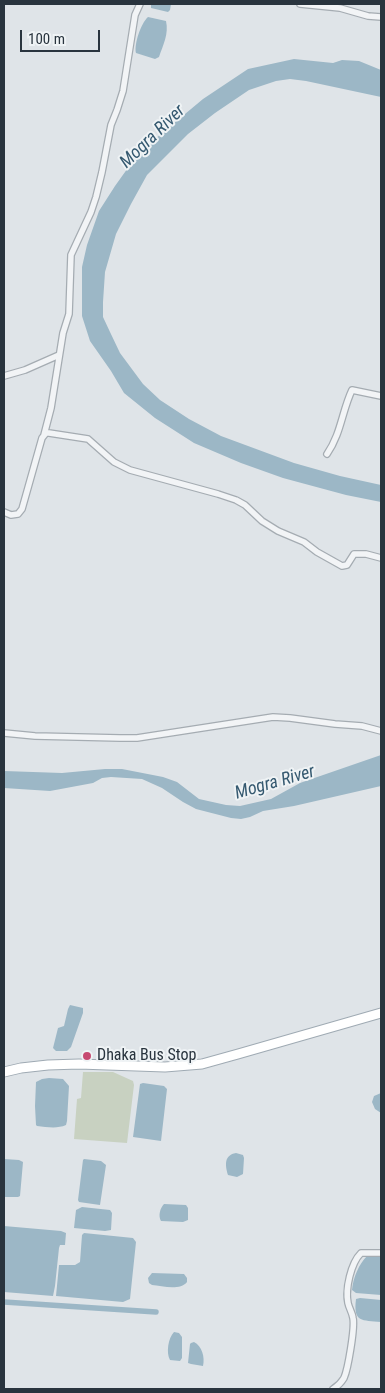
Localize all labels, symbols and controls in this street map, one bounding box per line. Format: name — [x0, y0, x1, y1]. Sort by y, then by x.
scale bar — [22, 20, 102, 52]
text: 100 m — [28, 30, 65, 48]
water label: Mogra River — [116, 101, 190, 173]
water label: Mogra River — [233, 761, 317, 805]
place label: Dhaka Bus Stop — [97, 1046, 196, 1066]
marker: Dhaka Bus Stop — [81, 1050, 93, 1062]

